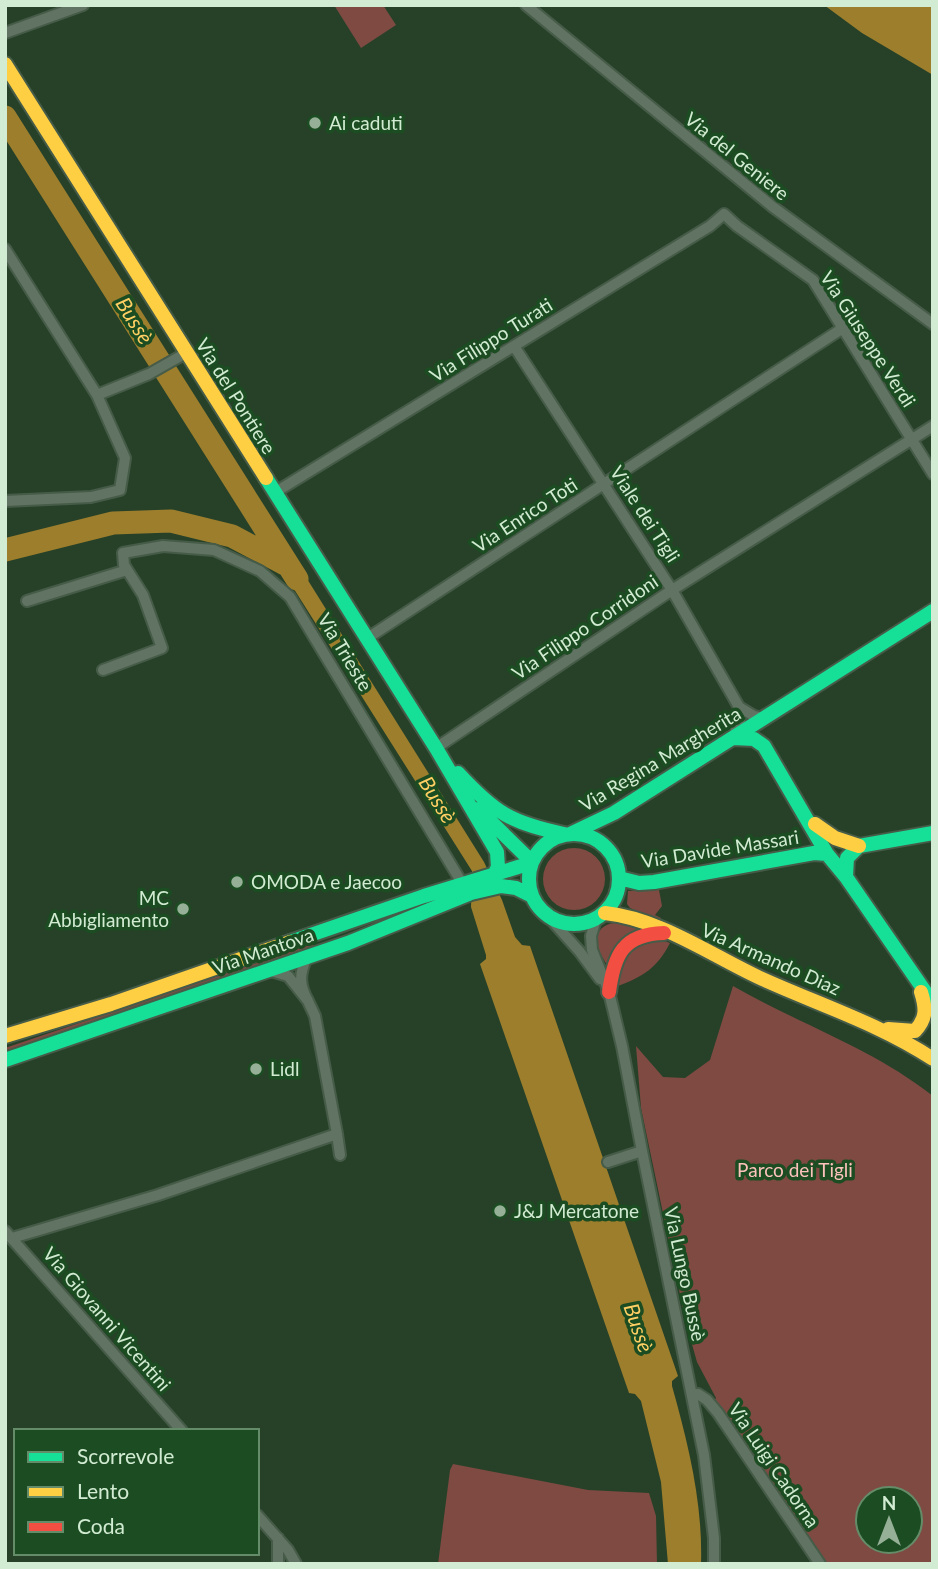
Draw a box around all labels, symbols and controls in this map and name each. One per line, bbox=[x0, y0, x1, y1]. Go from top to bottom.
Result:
street label: Via del Geniere bbox=[681, 107, 794, 205]
place label: Ai caduti bbox=[329, 111, 403, 134]
marker: Ai caduti bbox=[307, 115, 323, 131]
street label: Via Giuseppe Verdi bbox=[816, 266, 921, 411]
water label: Bussè bbox=[111, 292, 159, 348]
street label: Via Filippo Turati bbox=[425, 293, 556, 386]
street label: Via del Pontiere bbox=[192, 334, 281, 458]
street label: Viale dei Tigli bbox=[606, 461, 685, 566]
street label: Via Enrico Toti bbox=[468, 472, 581, 557]
street label: Via Filippo Corridoni bbox=[507, 569, 662, 684]
street label: Via Trieste bbox=[313, 609, 378, 695]
street label: Via Regina Margherita bbox=[575, 701, 745, 816]
water label: Bussè bbox=[414, 771, 462, 827]
street label: Via Davide Massari bbox=[639, 825, 800, 872]
place label: OMODA e Jaecoo bbox=[251, 870, 402, 893]
marker: OMODA e Jaecoo bbox=[229, 874, 245, 890]
place label: MC Abbigliamento bbox=[48, 886, 169, 931]
marker: MC Abbigliamento bbox=[175, 901, 191, 917]
street label: Via Armando Diaz bbox=[698, 918, 844, 999]
street label: Via Mantova bbox=[209, 923, 316, 979]
place label: Lidl bbox=[270, 1057, 299, 1080]
marker: Lidl bbox=[248, 1061, 264, 1077]
park label: Parco dei Tigli bbox=[737, 1158, 853, 1181]
place label: J&J Mercatone bbox=[514, 1199, 639, 1222]
marker: J&J Mercatone bbox=[492, 1203, 508, 1219]
street label: Via Lungo Bussè bbox=[660, 1205, 711, 1343]
street label: Via Giovanni Vicentini bbox=[39, 1242, 176, 1395]
water label: Bussè bbox=[619, 1300, 659, 1355]
street label: Via Luigi Cadorna bbox=[724, 1398, 825, 1532]
legend bbox=[14, 1429, 259, 1555]
text: Scorrevole bbox=[77, 1443, 174, 1468]
text: Lento bbox=[77, 1478, 129, 1503]
north arrow bbox=[854, 1485, 924, 1555]
text: N bbox=[882, 1491, 896, 1514]
text: Coda bbox=[77, 1513, 125, 1538]

